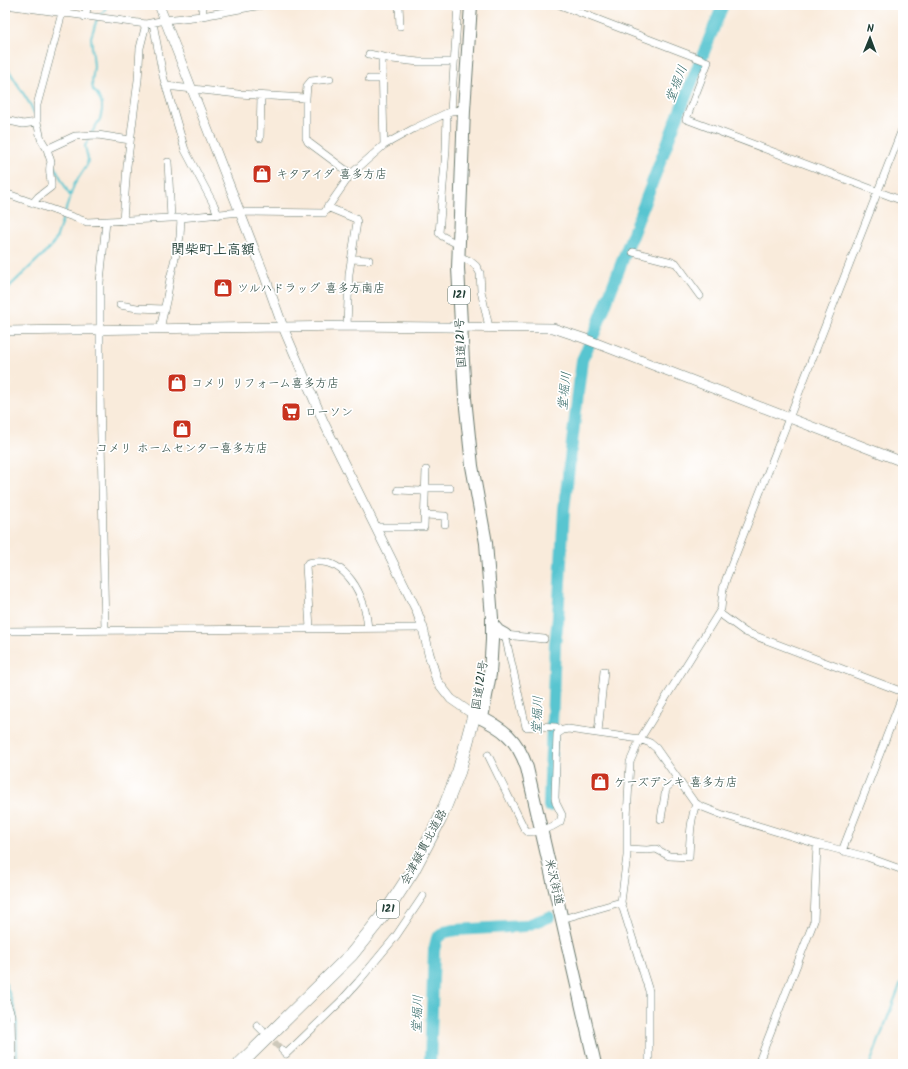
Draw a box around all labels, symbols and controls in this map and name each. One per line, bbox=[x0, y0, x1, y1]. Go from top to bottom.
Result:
north arrow bbox=[850, 18, 890, 58]
text: N bbox=[867, 20, 874, 38]
water label: 堂堀川 bbox=[660, 62, 694, 106]
shop icon: キタアイダ 喜多方店 bbox=[251, 163, 273, 185]
place label: キタアイダ 喜多方店 bbox=[276, 165, 387, 184]
district label: 関柴町上高額 bbox=[171, 239, 255, 261]
shop icon: ツルハドラッグ 喜多方南店 bbox=[212, 277, 234, 299]
place label: ツルハドラッグ 喜多方南店 bbox=[237, 279, 385, 298]
road number: 121 bbox=[448, 286, 470, 304]
street label: 国道121号 bbox=[450, 317, 472, 369]
water label: 堂堀川 bbox=[553, 371, 577, 411]
shop icon: コメリ リフォーム喜多方店 bbox=[166, 372, 188, 394]
place label: コメリ リフォーム喜多方店 bbox=[191, 374, 339, 393]
supermarket icon: ローソン bbox=[280, 401, 302, 423]
place label: ローソン bbox=[305, 403, 353, 422]
shop icon: コメリ ホームセンター喜多方店 bbox=[171, 418, 193, 440]
place label: コメリ ホームセンター喜多方店 bbox=[96, 439, 268, 458]
street label: 国道121号 bbox=[467, 659, 493, 711]
water label: 堂堀川 bbox=[527, 695, 549, 735]
shop icon: ケーズデンキ 喜多方店 bbox=[589, 771, 611, 793]
place label: ケーズデンキ 喜多方店 bbox=[614, 773, 738, 792]
street label: 会津縦貫北道路 bbox=[396, 805, 452, 889]
street label: 米沢街道 bbox=[539, 856, 569, 908]
road number: 121 bbox=[377, 900, 399, 918]
water label: 堂堀川 bbox=[407, 994, 429, 1034]

